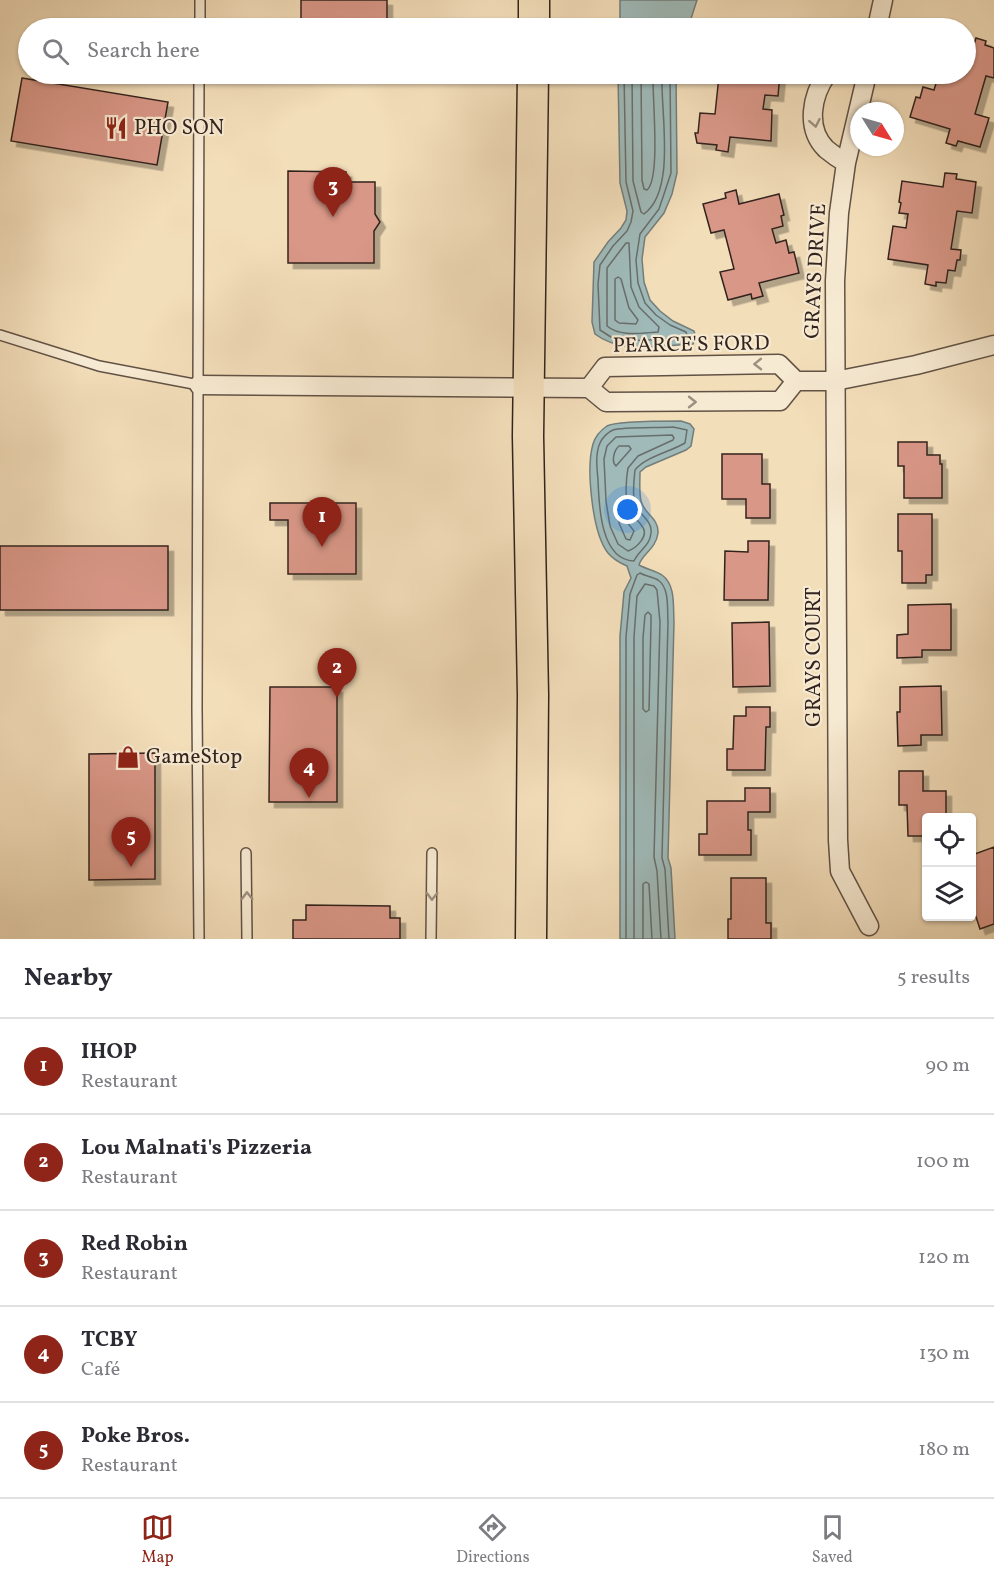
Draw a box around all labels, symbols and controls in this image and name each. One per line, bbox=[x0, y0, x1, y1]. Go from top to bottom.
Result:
search box bbox=[18, 18, 976, 84]
icon: search bbox=[39, 35, 72, 68]
text: Search here bbox=[87, 36, 200, 67]
north arrow bbox=[850, 102, 904, 156]
place label: PHO SON bbox=[134, 114, 224, 143]
restaurant icon: PHO SON bbox=[103, 115, 129, 141]
one-way arrow bbox=[808, 118, 821, 128]
pin: 3 bbox=[314, 168, 352, 217]
street label: GRAYS DRIVE bbox=[798, 203, 834, 339]
street label: PEARCE'S FORD bbox=[612, 329, 770, 361]
one-way arrow bbox=[753, 358, 762, 371]
one-way arrow bbox=[687, 396, 696, 408]
your location bbox=[613, 495, 642, 524]
pin: 1 bbox=[302, 498, 342, 547]
street label: GRAYS COURT bbox=[800, 587, 829, 727]
pin: 2 bbox=[318, 648, 356, 698]
place label: GameStop bbox=[146, 743, 242, 772]
shop icon: GameStop bbox=[115, 744, 141, 770]
pin: 4 bbox=[290, 748, 328, 798]
map controls bbox=[922, 813, 976, 921]
button: locate bbox=[922, 813, 976, 867]
pin: 5 bbox=[112, 818, 150, 867]
button: layers bbox=[922, 867, 976, 921]
one-way arrow bbox=[241, 892, 253, 901]
one-way arrow bbox=[426, 892, 438, 901]
text: Nearby bbox=[24, 960, 113, 996]
text: 5 results bbox=[897, 964, 970, 992]
text: IHOP bbox=[81, 1037, 137, 1068]
text: 1 bbox=[39, 1052, 48, 1080]
text: 90 m bbox=[926, 1052, 970, 1080]
text: Restaurant bbox=[81, 1068, 178, 1096]
text: Lou Malnati's Pizzeria bbox=[81, 1133, 312, 1164]
text: 2 bbox=[38, 1148, 49, 1176]
text: 100 m bbox=[916, 1148, 970, 1176]
text: Restaurant bbox=[81, 1164, 178, 1192]
text: Red Robin bbox=[81, 1229, 188, 1260]
text: 3 bbox=[38, 1244, 49, 1272]
text: 120 m bbox=[918, 1244, 970, 1272]
text: Restaurant bbox=[81, 1260, 178, 1288]
text: TCBY bbox=[81, 1325, 137, 1356]
text: 4 bbox=[37, 1340, 50, 1368]
text: 130 m bbox=[919, 1340, 970, 1368]
text: Café bbox=[81, 1356, 120, 1384]
text: Poke Bros. bbox=[81, 1421, 190, 1452]
text: 5 bbox=[39, 1436, 48, 1464]
text: 180 m bbox=[918, 1436, 970, 1464]
text: Restaurant bbox=[81, 1452, 178, 1480]
tab: Map bbox=[141, 1511, 174, 1569]
tab: Directions bbox=[456, 1511, 530, 1569]
tab: Saved bbox=[812, 1511, 853, 1569]

